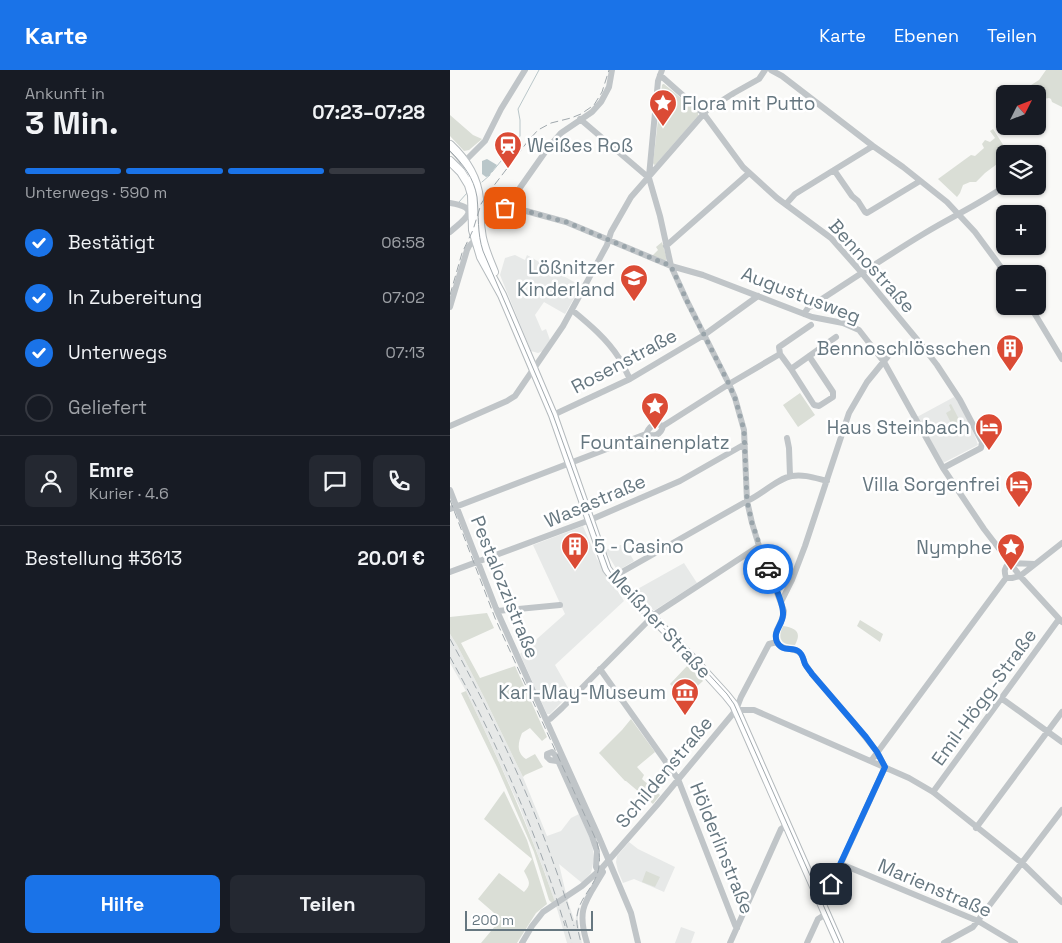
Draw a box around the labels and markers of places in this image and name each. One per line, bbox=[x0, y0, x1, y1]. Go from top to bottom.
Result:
place icon: Flora mit Putto bbox=[648, 88, 678, 127]
place label: Flora mit Putto bbox=[682, 91, 816, 116]
station icon: Weißes Roß bbox=[493, 130, 523, 169]
place label: Weißes Roß bbox=[527, 133, 633, 158]
pin bbox=[484, 187, 526, 229]
place label: Lößnitzer Kinderland bbox=[517, 255, 615, 302]
school or university icon: Lößnitzer Kinderland bbox=[619, 263, 649, 302]
building icon: Bennoschlösschen bbox=[995, 333, 1025, 372]
place label: Bennoschlösschen bbox=[817, 336, 991, 361]
place icon: Fountainenplatz bbox=[640, 391, 670, 430]
hotel icon: Haus Steinbach bbox=[974, 412, 1004, 451]
place label: Haus Steinbach bbox=[827, 415, 970, 440]
place label: Fountainenplatz bbox=[580, 430, 730, 455]
hotel icon: Villa Sorgenfrei bbox=[1004, 469, 1034, 508]
place label: Villa Sorgenfrei bbox=[862, 472, 1000, 497]
building icon: 5 - Casino bbox=[560, 531, 590, 570]
place icon: Nymphe bbox=[996, 532, 1026, 571]
place label: 5 - Casino bbox=[594, 534, 684, 559]
place label: Nymphe bbox=[916, 535, 992, 560]
museum icon: Karl-May-Museum bbox=[670, 677, 700, 716]
place label: Karl-May-Museum bbox=[498, 680, 666, 705]
pin bbox=[810, 863, 852, 905]

